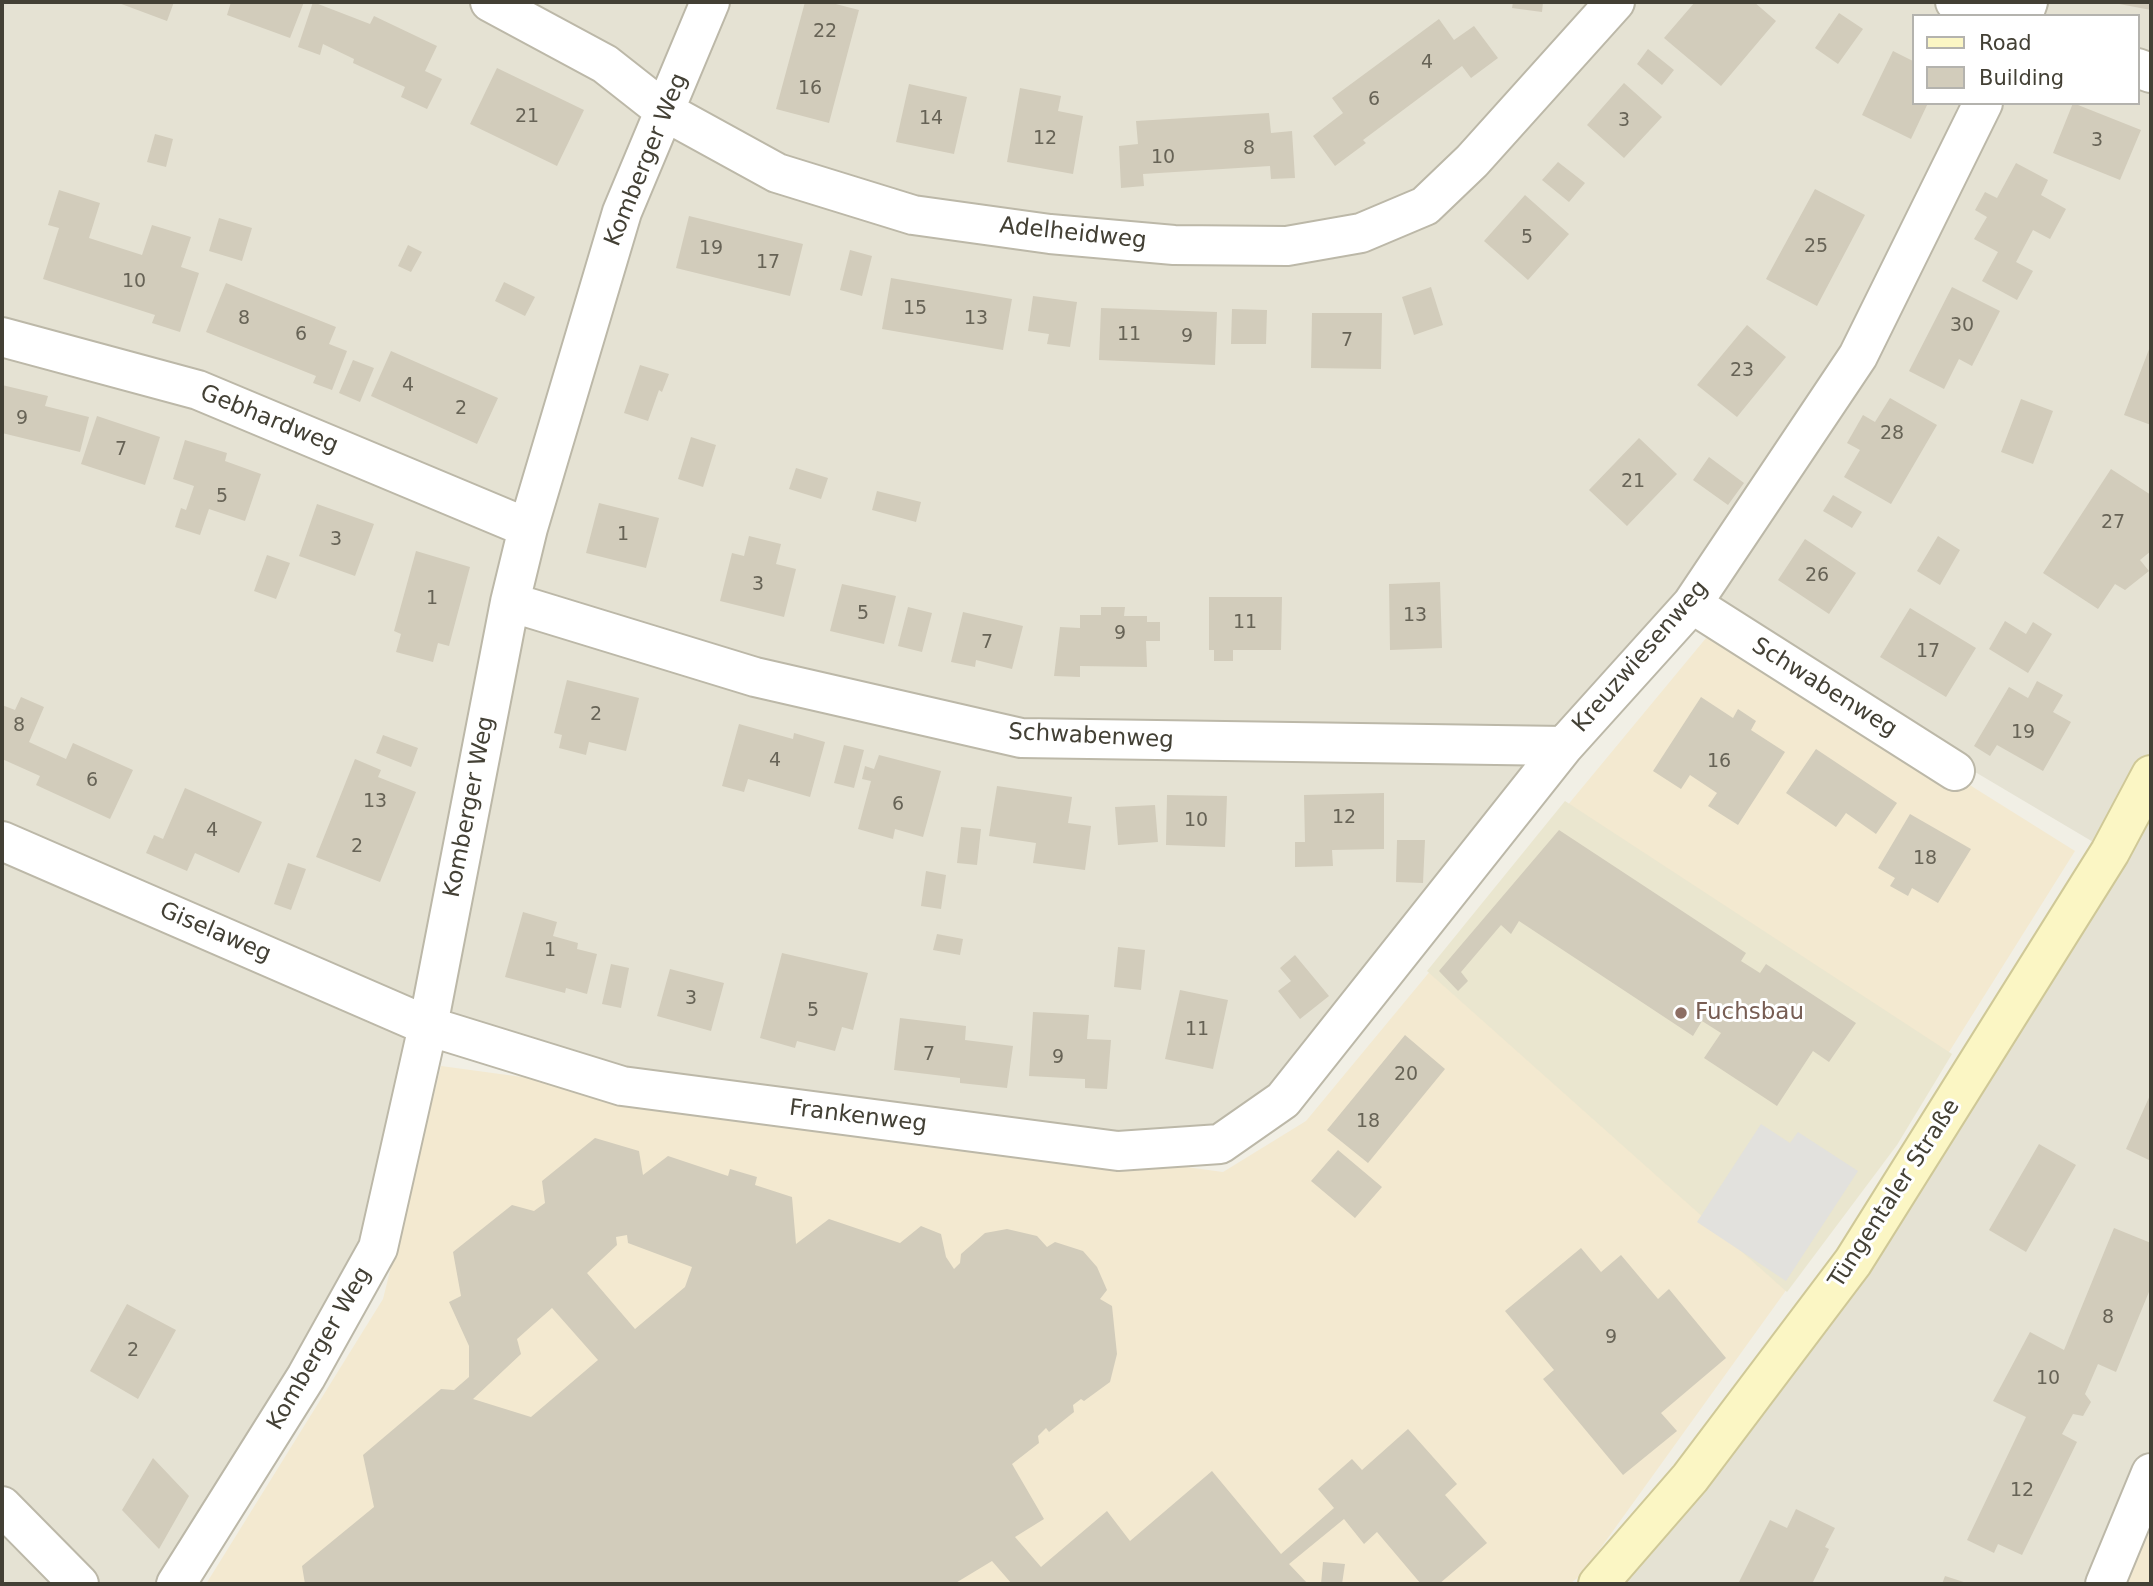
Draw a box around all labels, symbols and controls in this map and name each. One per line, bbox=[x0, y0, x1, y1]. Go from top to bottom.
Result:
legend bbox=[1912, 14, 2139, 105]
house number: 22 bbox=[813, 21, 837, 43]
text: Road bbox=[1979, 31, 2032, 55]
house number: 4 bbox=[1421, 52, 1433, 74]
text: Building bbox=[1979, 66, 2064, 90]
street label: Komberger Weg bbox=[600, 70, 694, 250]
house number: 16 bbox=[798, 78, 822, 100]
house number: 6 bbox=[1368, 89, 1380, 111]
house number: 21 bbox=[515, 106, 539, 128]
house number: 14 bbox=[919, 108, 943, 130]
house number: 3 bbox=[1618, 110, 1630, 132]
house number: 12 bbox=[1033, 128, 1057, 150]
house number: 3 bbox=[2091, 130, 2103, 152]
house number: 8 bbox=[1243, 138, 1255, 160]
house number: 10 bbox=[1151, 147, 1175, 169]
street label: Adelheidweg bbox=[998, 213, 1148, 255]
house number: 5 bbox=[1521, 227, 1533, 249]
house number: 25 bbox=[1804, 236, 1828, 258]
house number: 19 bbox=[699, 238, 723, 260]
house number: 17 bbox=[756, 252, 780, 274]
house number: 10 bbox=[122, 271, 146, 293]
house number: 15 bbox=[903, 298, 927, 320]
house number: 8 bbox=[238, 308, 250, 330]
house number: 13 bbox=[964, 308, 988, 330]
house number: 30 bbox=[1950, 315, 1974, 337]
house number: 6 bbox=[295, 324, 307, 346]
house number: 11 bbox=[1117, 324, 1141, 346]
house number: 9 bbox=[1181, 326, 1193, 348]
house number: 7 bbox=[1341, 330, 1353, 352]
house number: 23 bbox=[1730, 360, 1754, 382]
house number: 4 bbox=[402, 375, 414, 397]
street label: Gebhardweg bbox=[196, 380, 342, 460]
house number: 2 bbox=[455, 398, 467, 420]
house number: 9 bbox=[16, 408, 28, 430]
house number: 28 bbox=[1880, 423, 1904, 445]
house number: 7 bbox=[115, 439, 127, 461]
house number: 21 bbox=[1621, 471, 1645, 493]
house number: 5 bbox=[216, 486, 228, 508]
house number: 27 bbox=[2101, 512, 2125, 534]
house number: 1 bbox=[617, 524, 629, 546]
house number: 3 bbox=[330, 529, 342, 551]
house number: 26 bbox=[1805, 565, 1829, 587]
house number: 3 bbox=[752, 574, 764, 596]
street label: Kreuzwiesenweg bbox=[1567, 575, 1715, 739]
house number: 1 bbox=[426, 588, 438, 610]
house number: 5 bbox=[857, 603, 869, 625]
house number: 13 bbox=[1403, 605, 1427, 627]
house number: 11 bbox=[1233, 612, 1257, 634]
house number: 9 bbox=[1114, 623, 1126, 645]
house number: 7 bbox=[981, 632, 993, 654]
street label: Schwabenweg bbox=[1746, 632, 1902, 744]
house number: 17 bbox=[1916, 641, 1940, 663]
house number: 2 bbox=[590, 704, 602, 726]
street label: Komberger Weg bbox=[439, 714, 501, 900]
house number: 8 bbox=[13, 715, 25, 737]
street label: Schwabenweg bbox=[1008, 719, 1174, 755]
house number: 19 bbox=[2011, 722, 2035, 744]
house number: 4 bbox=[769, 750, 781, 772]
house number: 16 bbox=[1707, 751, 1731, 773]
house number: 6 bbox=[86, 770, 98, 792]
house number: 13 bbox=[363, 791, 387, 813]
house number: 6 bbox=[892, 794, 904, 816]
house number: 12 bbox=[1332, 807, 1356, 829]
house number: 10 bbox=[1184, 810, 1208, 832]
house number: 4 bbox=[206, 820, 218, 842]
house number: 2 bbox=[351, 836, 363, 858]
house number: 18 bbox=[1913, 848, 1937, 870]
street label: Giselaweg bbox=[155, 897, 275, 969]
house number: 1 bbox=[544, 940, 556, 962]
house number: 3 bbox=[685, 988, 697, 1010]
place label: Fuchsbau bbox=[1695, 999, 1804, 1027]
house number: 5 bbox=[807, 1000, 819, 1022]
marker: Fuchsbau bbox=[1673, 1005, 1689, 1021]
house number: 11 bbox=[1185, 1019, 1209, 1041]
house number: 7 bbox=[923, 1044, 935, 1066]
house number: 9 bbox=[1052, 1047, 1064, 1069]
house number: 20 bbox=[1394, 1064, 1418, 1086]
street label: Tüngentaler Straße bbox=[1824, 1094, 1966, 1294]
street label: Frankenweg bbox=[788, 1095, 928, 1139]
house number: 18 bbox=[1356, 1111, 1380, 1133]
street label: Komberger Weg bbox=[262, 1262, 378, 1436]
house number: 8 bbox=[2102, 1307, 2114, 1329]
house number: 9 bbox=[1605, 1327, 1617, 1349]
house number: 2 bbox=[127, 1340, 139, 1362]
house number: 10 bbox=[2036, 1368, 2060, 1390]
house number: 12 bbox=[2010, 1480, 2034, 1502]

